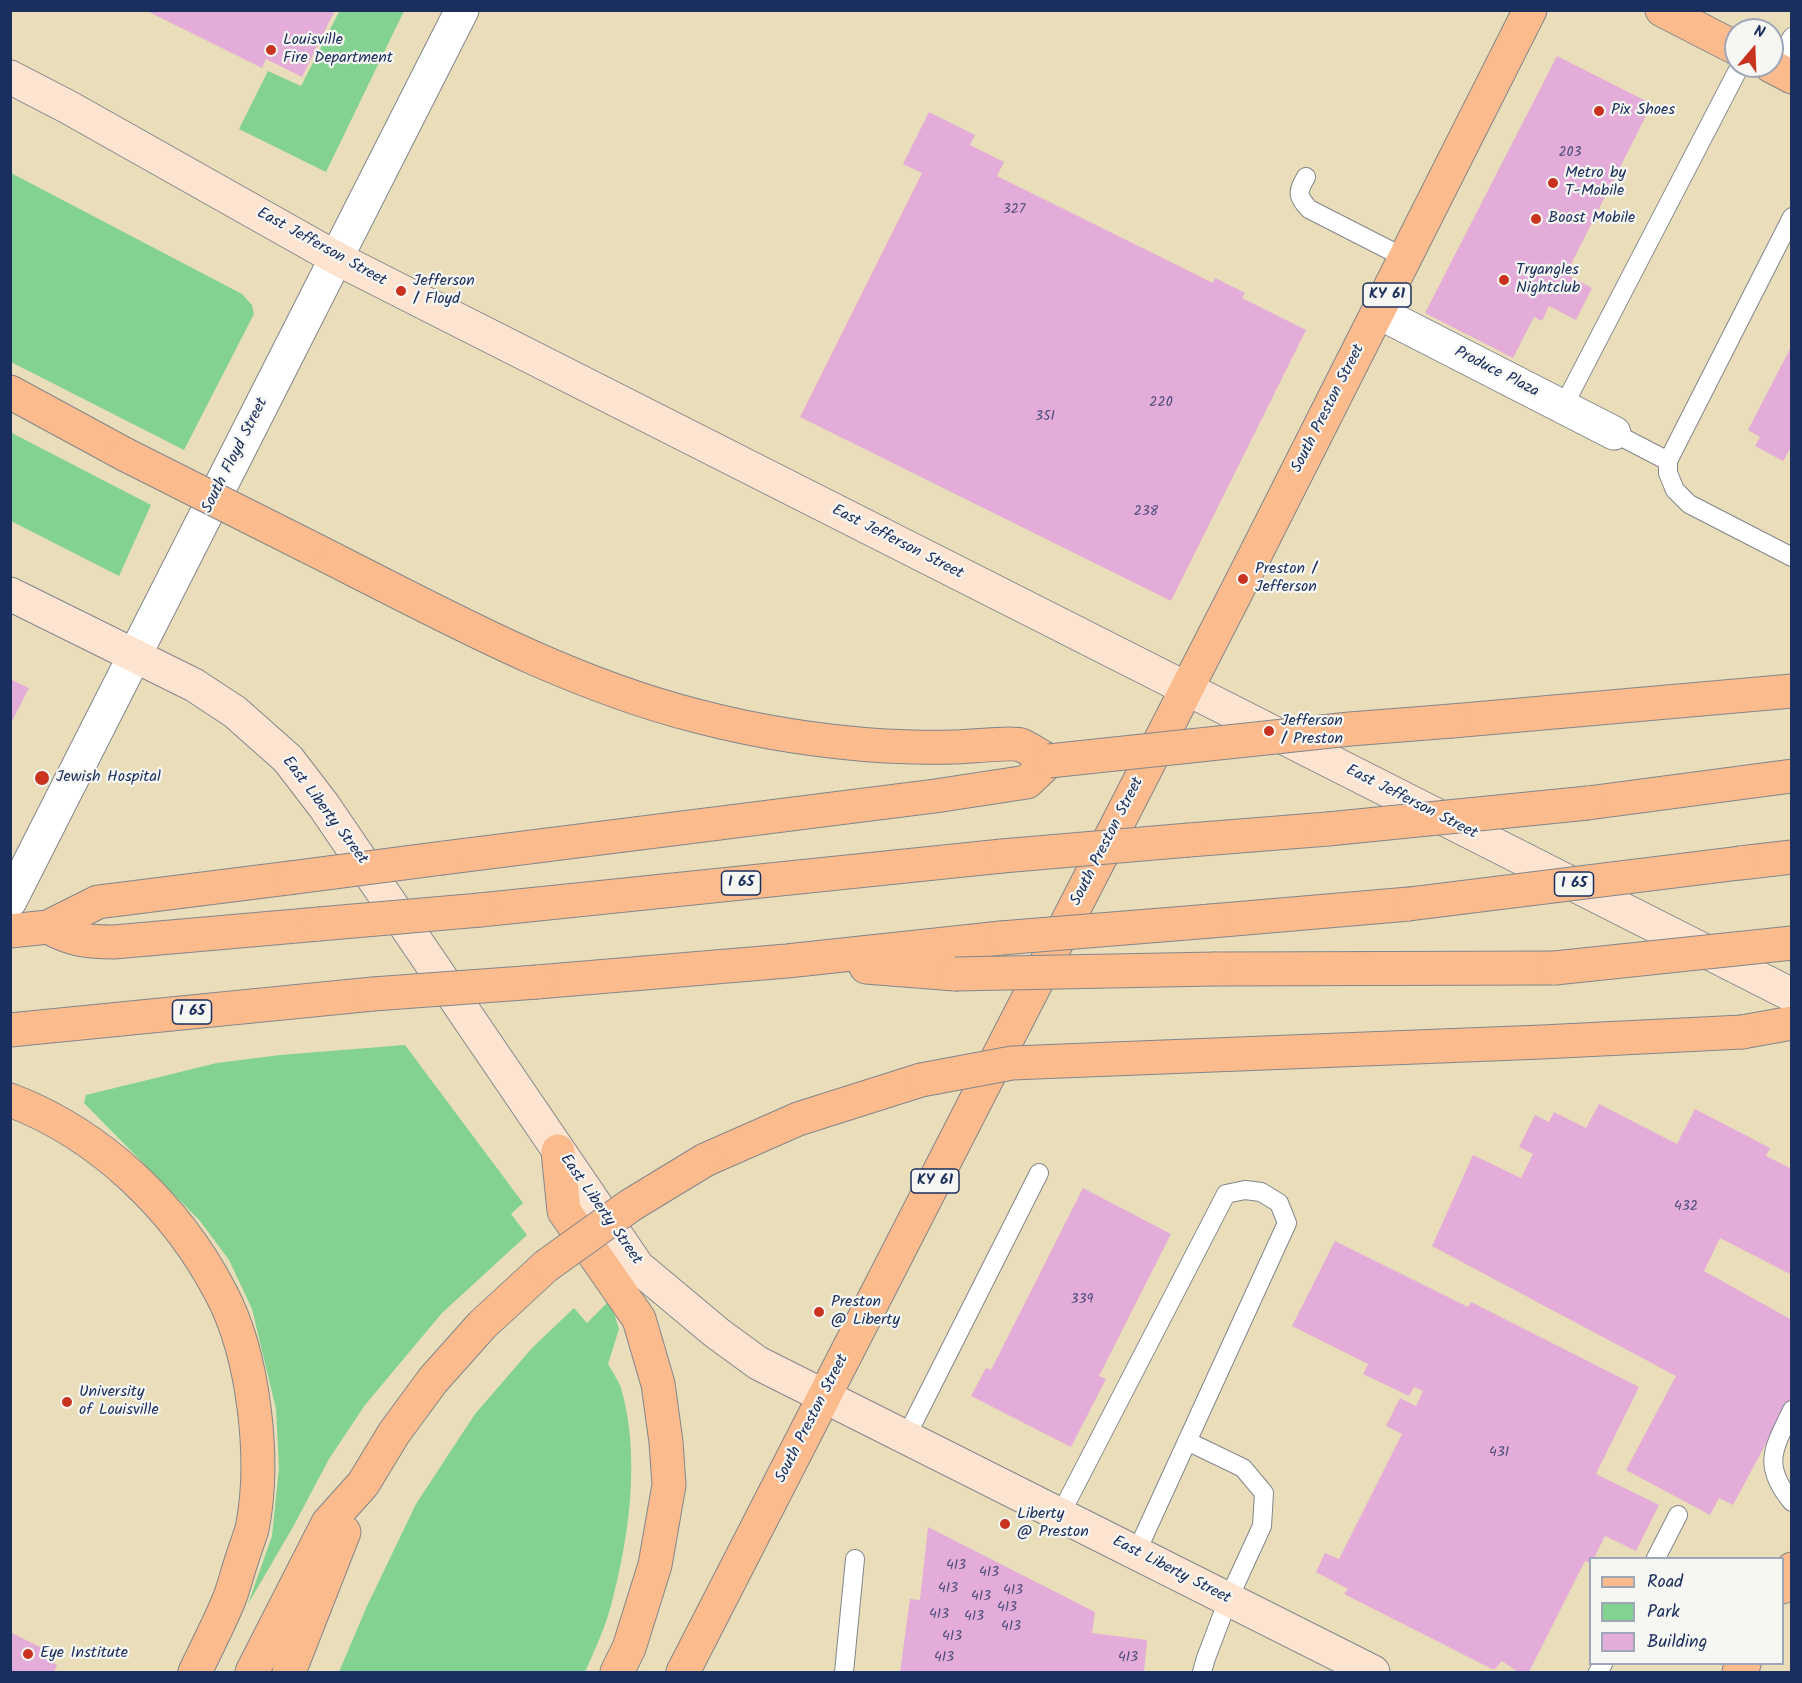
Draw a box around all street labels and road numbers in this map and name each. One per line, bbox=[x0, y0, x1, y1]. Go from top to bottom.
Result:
street label: East Jefferson Street bbox=[253, 204, 389, 292]
road number: KY 61 bbox=[1363, 283, 1411, 307]
street label: South Preston Street bbox=[1288, 342, 1370, 476]
street label: Produce Plaza bbox=[1451, 343, 1541, 403]
street label: South Floyd Street bbox=[199, 395, 273, 517]
street label: East Jefferson Street bbox=[828, 502, 966, 584]
street label: East Liberty Street bbox=[277, 753, 371, 869]
street label: East Jefferson Street bbox=[1342, 762, 1480, 844]
street label: South Preston Street bbox=[1067, 775, 1149, 909]
road number: I 65 bbox=[722, 871, 760, 895]
road number: I 65 bbox=[1554, 872, 1594, 896]
road number: I 65 bbox=[172, 1000, 212, 1024]
street label: East Liberty Street bbox=[555, 1151, 645, 1269]
road number: KY 61 bbox=[911, 1169, 959, 1193]
street label: South Preston Street bbox=[772, 1352, 854, 1486]
street label: East Liberty Street bbox=[1109, 1533, 1233, 1609]

